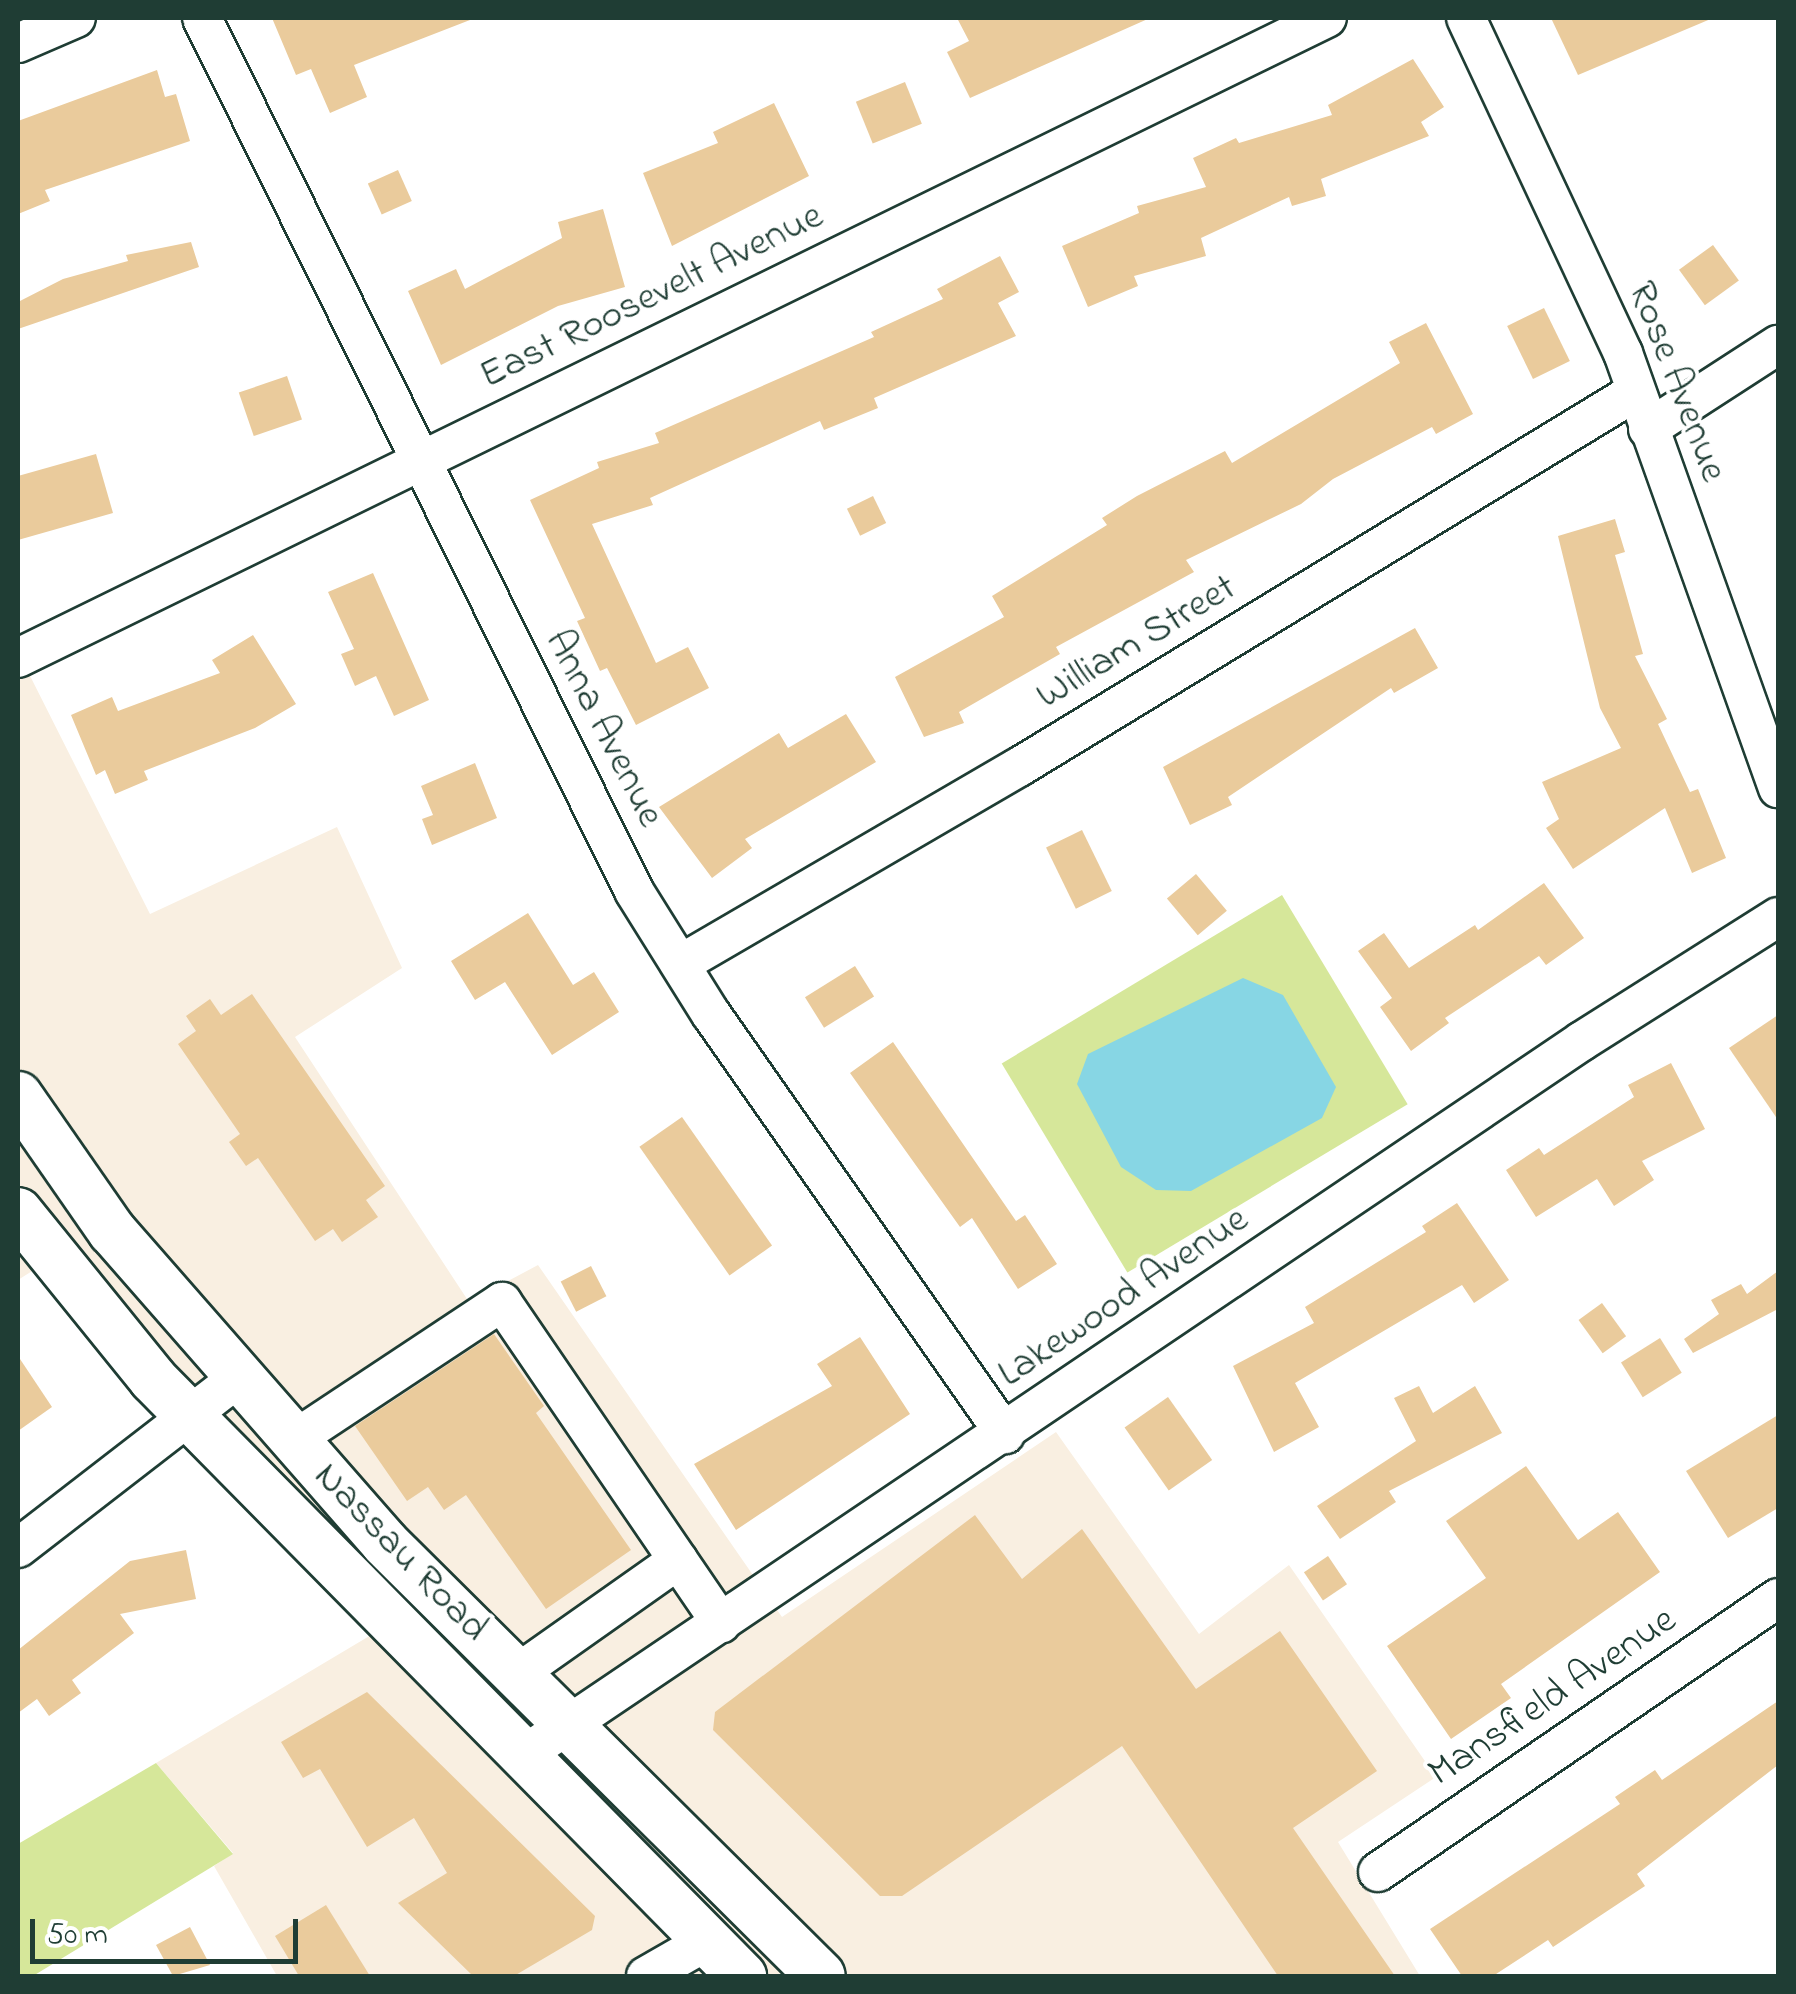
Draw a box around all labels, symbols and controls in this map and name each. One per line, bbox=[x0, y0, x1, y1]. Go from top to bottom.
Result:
street label: East Roosevelt Avenue bbox=[473, 193, 831, 401]
street label: Rose Avenue bbox=[1616, 275, 1736, 489]
street label: William Street bbox=[1029, 565, 1245, 721]
street label: Anna Avenue bbox=[533, 622, 673, 836]
street label: Lakewood Avenue bbox=[990, 1197, 1258, 1399]
street label: Nassau Road bbox=[303, 1453, 497, 1653]
street label: Mansfield Avenue bbox=[1420, 1597, 1686, 1799]
scale bar bbox=[35, 1899, 302, 1961]
text: 50 m bbox=[47, 1914, 108, 1958]

